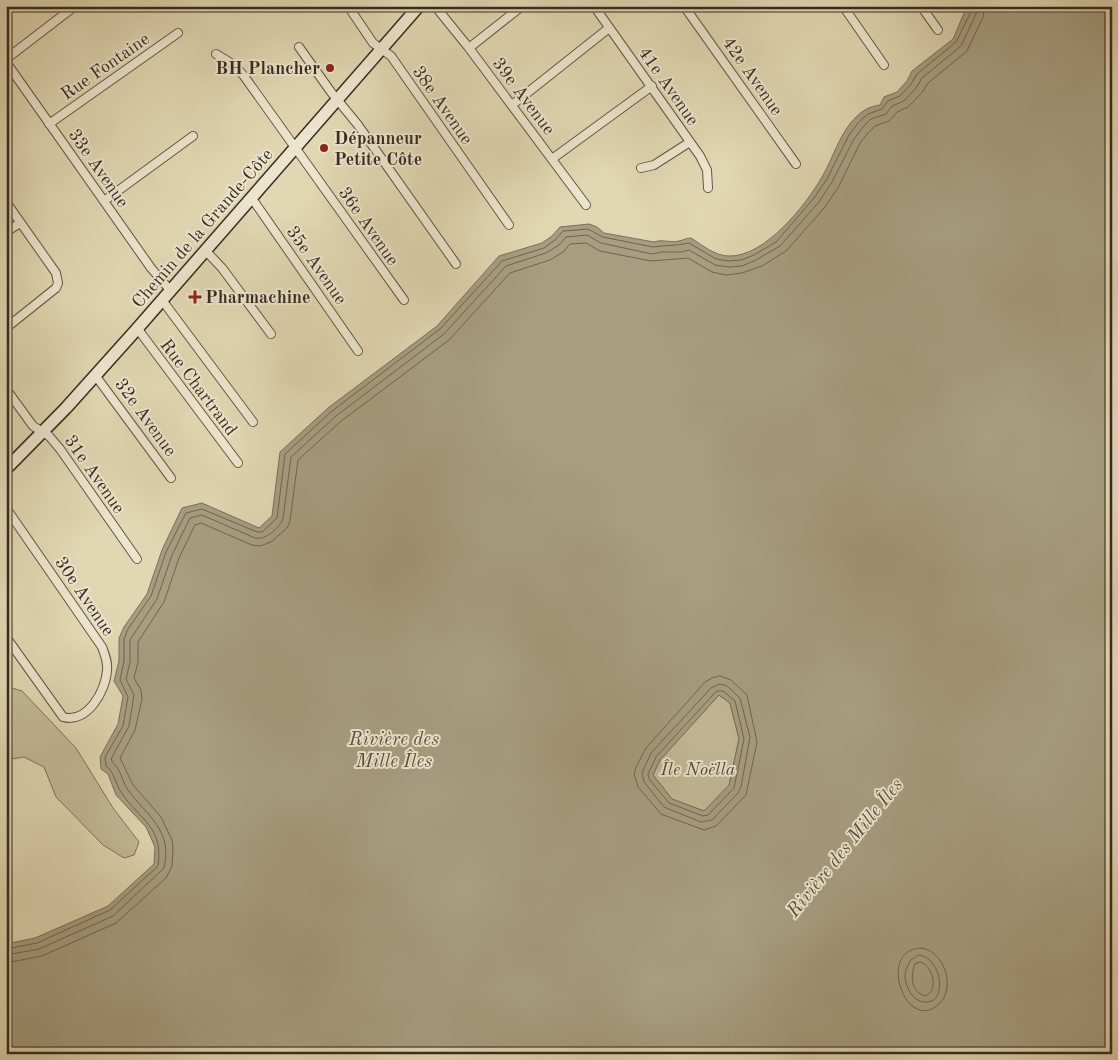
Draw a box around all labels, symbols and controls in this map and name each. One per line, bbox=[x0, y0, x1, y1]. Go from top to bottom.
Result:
street label: Rue Fontaine bbox=[58, 30, 153, 104]
street label: 42e Avenue bbox=[719, 34, 786, 119]
street label: 41e Avenue bbox=[635, 44, 702, 129]
street label: 39e Avenue bbox=[489, 55, 558, 139]
place label: BH Plancher bbox=[215, 60, 320, 78]
marker: BH Plancher bbox=[324, 62, 336, 74]
street label: 38e Avenue bbox=[409, 63, 476, 148]
street label: 33e Avenue bbox=[65, 126, 132, 211]
place label: Dépanneur Petite Côte bbox=[334, 130, 422, 169]
marker: Dépanneur Petite Côte bbox=[318, 142, 330, 154]
street label: Chemin de la Grande-Côte bbox=[129, 146, 277, 312]
street label: 36e Avenue bbox=[335, 184, 402, 269]
street label: 35e Avenue bbox=[283, 223, 350, 308]
place label: Pharmachine bbox=[205, 289, 311, 307]
marker: Pharmachine bbox=[189, 291, 201, 303]
street label: Rue Chartrand bbox=[156, 336, 240, 439]
street label: 32e Avenue bbox=[111, 375, 179, 460]
street label: 31e Avenue bbox=[61, 432, 128, 517]
street label: 30e Avenue bbox=[51, 554, 117, 639]
water label: Rivière des Mille Îles bbox=[348, 731, 439, 772]
park label: Île Noëlla bbox=[660, 759, 736, 779]
water label: Rivière des Mille Îles bbox=[781, 773, 907, 922]

